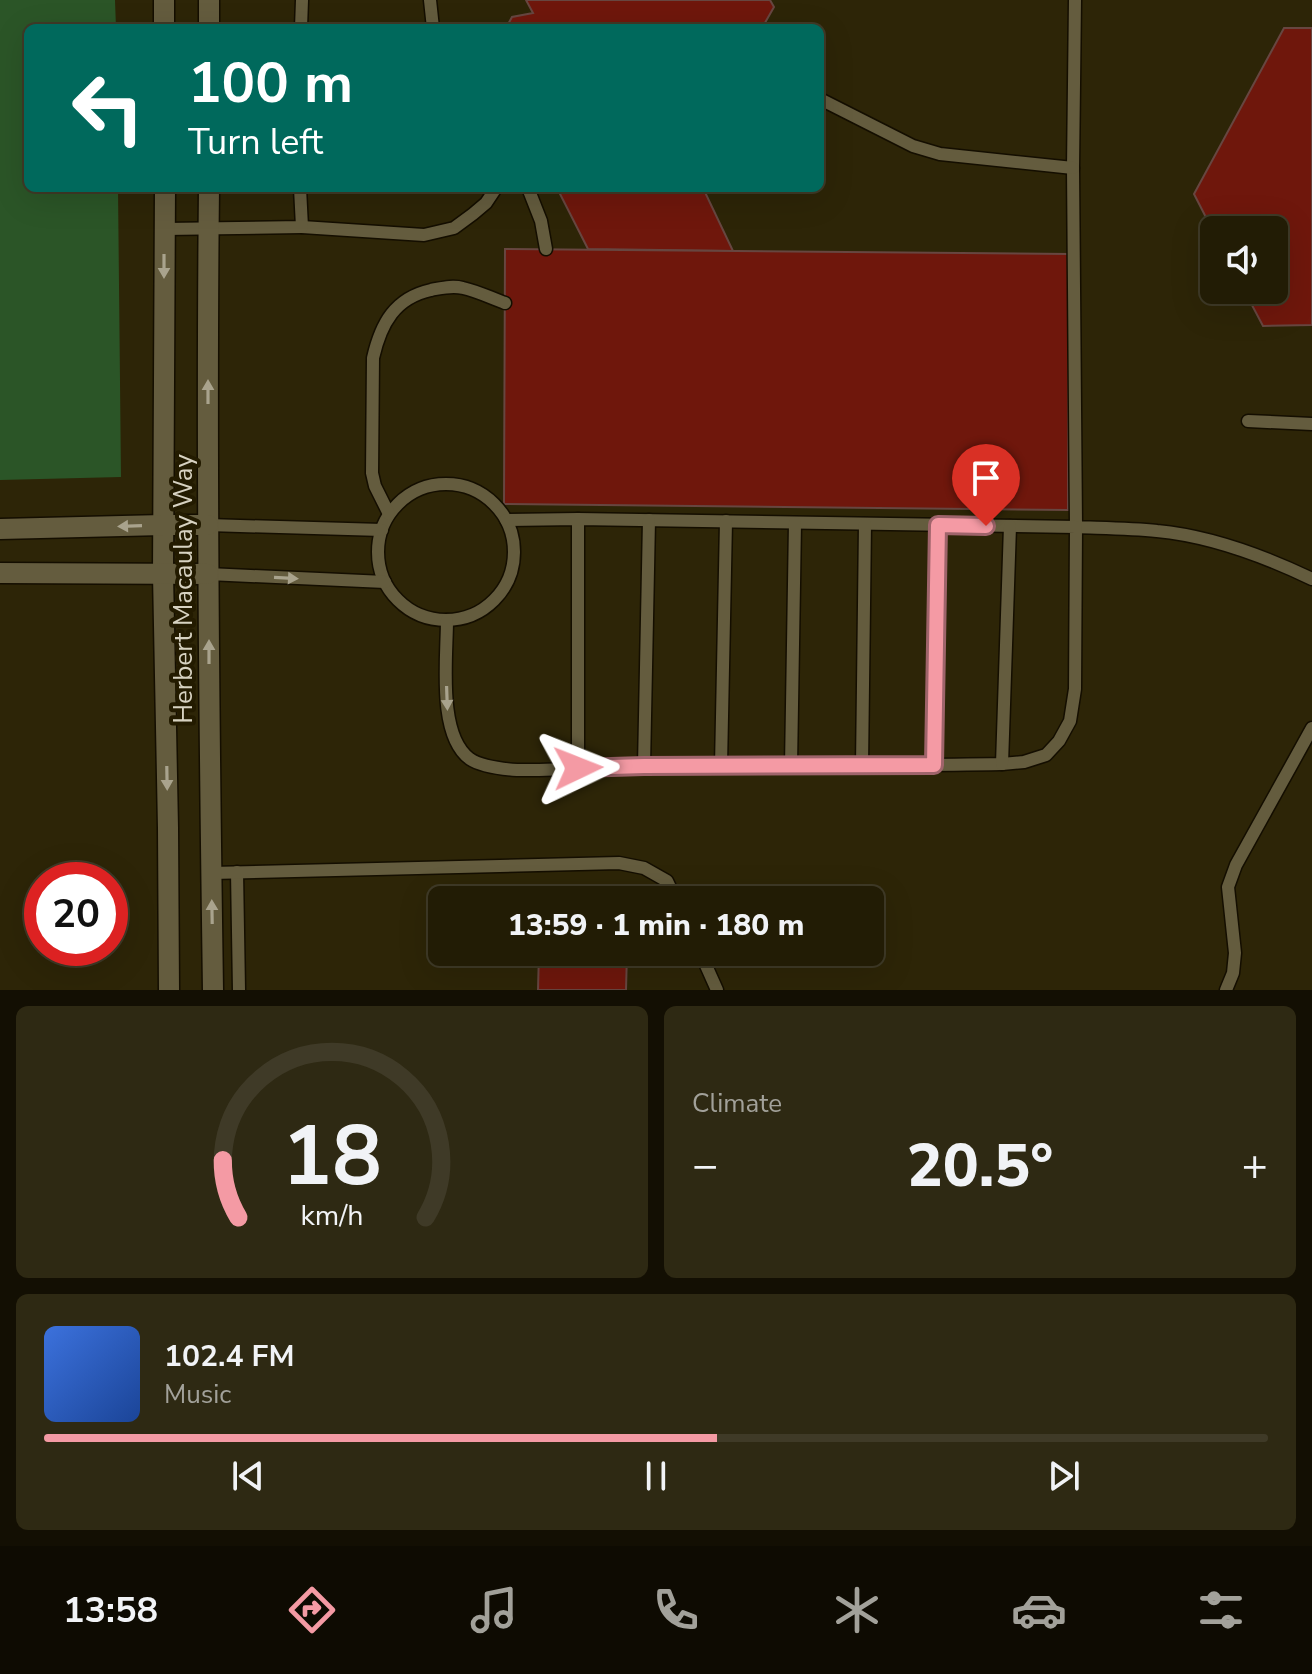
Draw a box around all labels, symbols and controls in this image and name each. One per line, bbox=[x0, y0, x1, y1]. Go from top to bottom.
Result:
text: 100 m bbox=[188, 45, 353, 122]
icon: left bbox=[56, 56, 160, 160]
text: Turn left bbox=[188, 118, 323, 167]
map controls bbox=[1200, 216, 1288, 304]
button: sound bbox=[1200, 216, 1288, 304]
one-way arrow bbox=[158, 254, 170, 279]
one-way arrow bbox=[202, 379, 214, 404]
pin bbox=[952, 444, 1020, 526]
street label: Herbert Macaulay Way bbox=[166, 454, 201, 724]
icon: arrive bbox=[964, 456, 1008, 500]
one-way arrow bbox=[117, 519, 142, 532]
one-way arrow bbox=[274, 571, 299, 584]
one-way arrow bbox=[202, 639, 215, 664]
one-way arrow bbox=[440, 686, 453, 711]
position arrow bbox=[536, 726, 620, 810]
one-way arrow bbox=[161, 766, 173, 791]
speed limit sign: 20 bbox=[24, 862, 128, 966]
one-way arrow bbox=[205, 899, 218, 924]
text: 13:59 · 1 min · 180 m bbox=[508, 905, 804, 946]
text: Climate bbox=[692, 1086, 782, 1121]
text: 18 bbox=[282, 1100, 382, 1213]
text: 20.5° bbox=[907, 1125, 1053, 1207]
text: − bbox=[692, 1136, 718, 1196]
text: + bbox=[1242, 1136, 1268, 1196]
text: km/h bbox=[301, 1196, 363, 1235]
text: 102.4 FM bbox=[164, 1336, 294, 1377]
text: Music bbox=[164, 1377, 231, 1412]
icon: previous bbox=[226, 1454, 270, 1498]
icon: pause bbox=[634, 1454, 678, 1498]
icon: next bbox=[1042, 1454, 1086, 1498]
icon: directions bbox=[284, 1582, 340, 1638]
icon: music bbox=[466, 1582, 522, 1638]
icon: phone bbox=[648, 1582, 704, 1638]
icon: climate bbox=[829, 1582, 885, 1638]
icon: car bbox=[1011, 1582, 1067, 1638]
icon: filters bbox=[1193, 1582, 1249, 1638]
text: 13:58 bbox=[63, 1586, 158, 1635]

